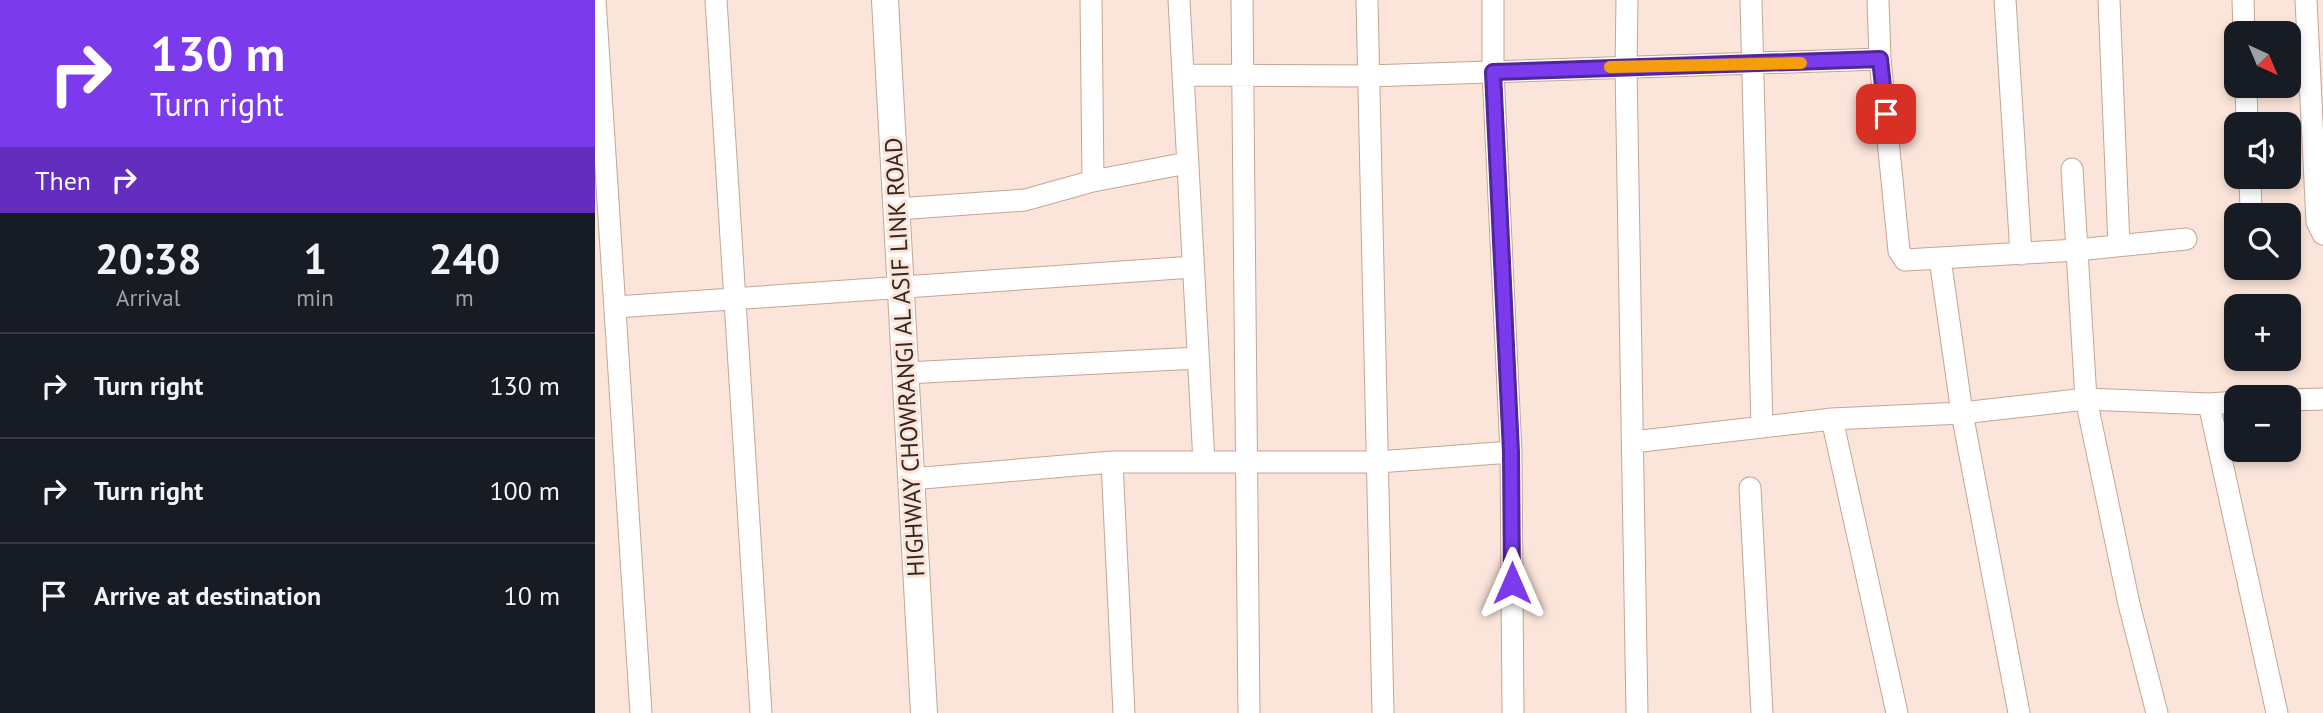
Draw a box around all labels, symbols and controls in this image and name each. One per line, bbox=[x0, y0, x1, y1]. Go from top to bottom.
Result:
text: 130 m bbox=[150, 21, 285, 85]
north arrow bbox=[2224, 21, 2301, 98]
map controls bbox=[2224, 21, 2301, 462]
icon: right bbox=[35, 28, 126, 119]
text: Turn right bbox=[150, 83, 284, 125]
pin bbox=[1856, 84, 1916, 144]
icon: arrive bbox=[1867, 95, 1905, 133]
button: sound bbox=[2224, 112, 2301, 189]
street label: HIGHWAY CHOWRANGI AL ASIF LINK ROAD bbox=[878, 137, 931, 577]
icon: right bbox=[105, 161, 143, 199]
text: Then bbox=[35, 164, 91, 197]
button: search bbox=[2224, 203, 2301, 280]
text: 20:38 bbox=[95, 231, 201, 286]
text: 1 bbox=[303, 231, 327, 286]
text: 240 bbox=[429, 231, 500, 286]
text: Arrival bbox=[116, 283, 180, 312]
text: min bbox=[296, 283, 334, 312]
text: m bbox=[455, 283, 474, 312]
button: + bbox=[2224, 294, 2301, 371]
icon: right bbox=[35, 367, 73, 405]
text: Turn right bbox=[94, 369, 203, 402]
text: 130 m bbox=[489, 369, 560, 402]
button: − bbox=[2224, 385, 2301, 462]
icon: right bbox=[35, 472, 73, 510]
text: Turn right bbox=[94, 474, 203, 507]
text: 100 m bbox=[489, 474, 560, 507]
position arrow bbox=[1475, 546, 1549, 620]
icon: arrive bbox=[35, 577, 73, 615]
text: Arrive at destination bbox=[94, 579, 321, 612]
text: 10 m bbox=[504, 579, 560, 612]

